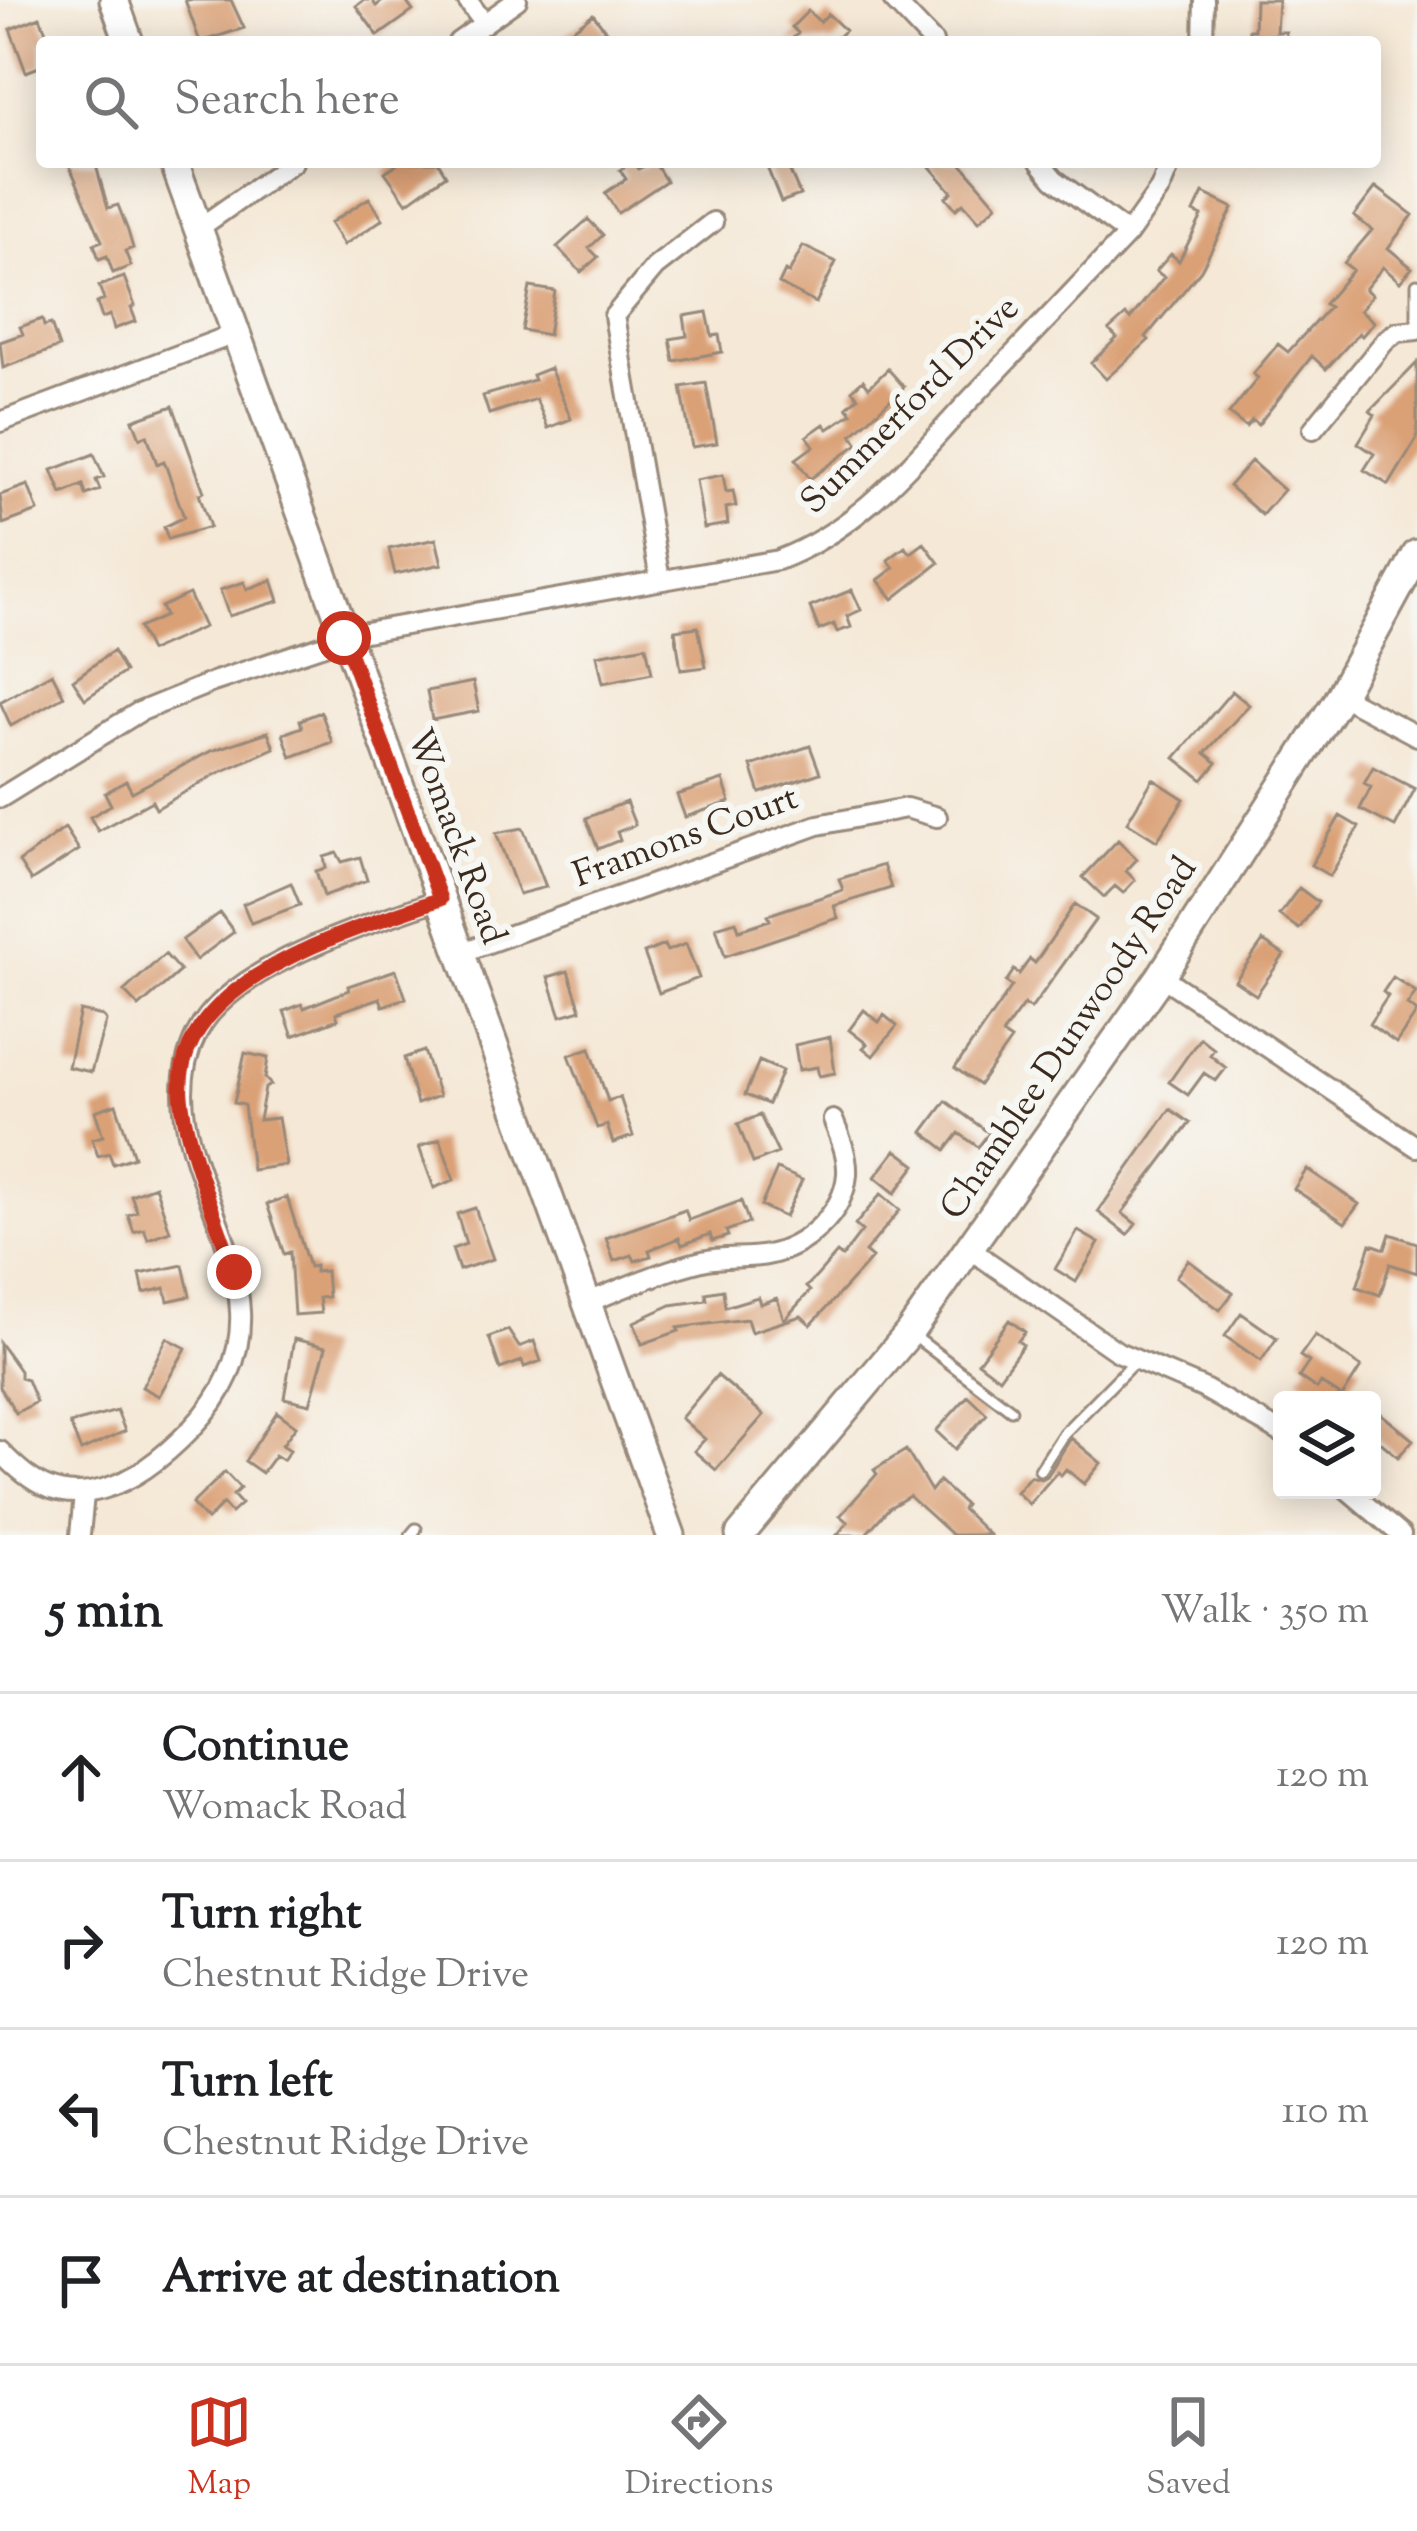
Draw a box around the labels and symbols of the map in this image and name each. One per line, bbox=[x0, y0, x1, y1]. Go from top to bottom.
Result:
street label: Summerford Drive bbox=[790, 285, 1032, 527]
route start bbox=[317, 611, 371, 665]
street label: Womack Road bbox=[392, 722, 518, 952]
street label: Framons Court bbox=[566, 773, 806, 903]
street label: Chamblee Dunwoody Road bbox=[929, 847, 1211, 1231]
route end bbox=[207, 1245, 261, 1299]

